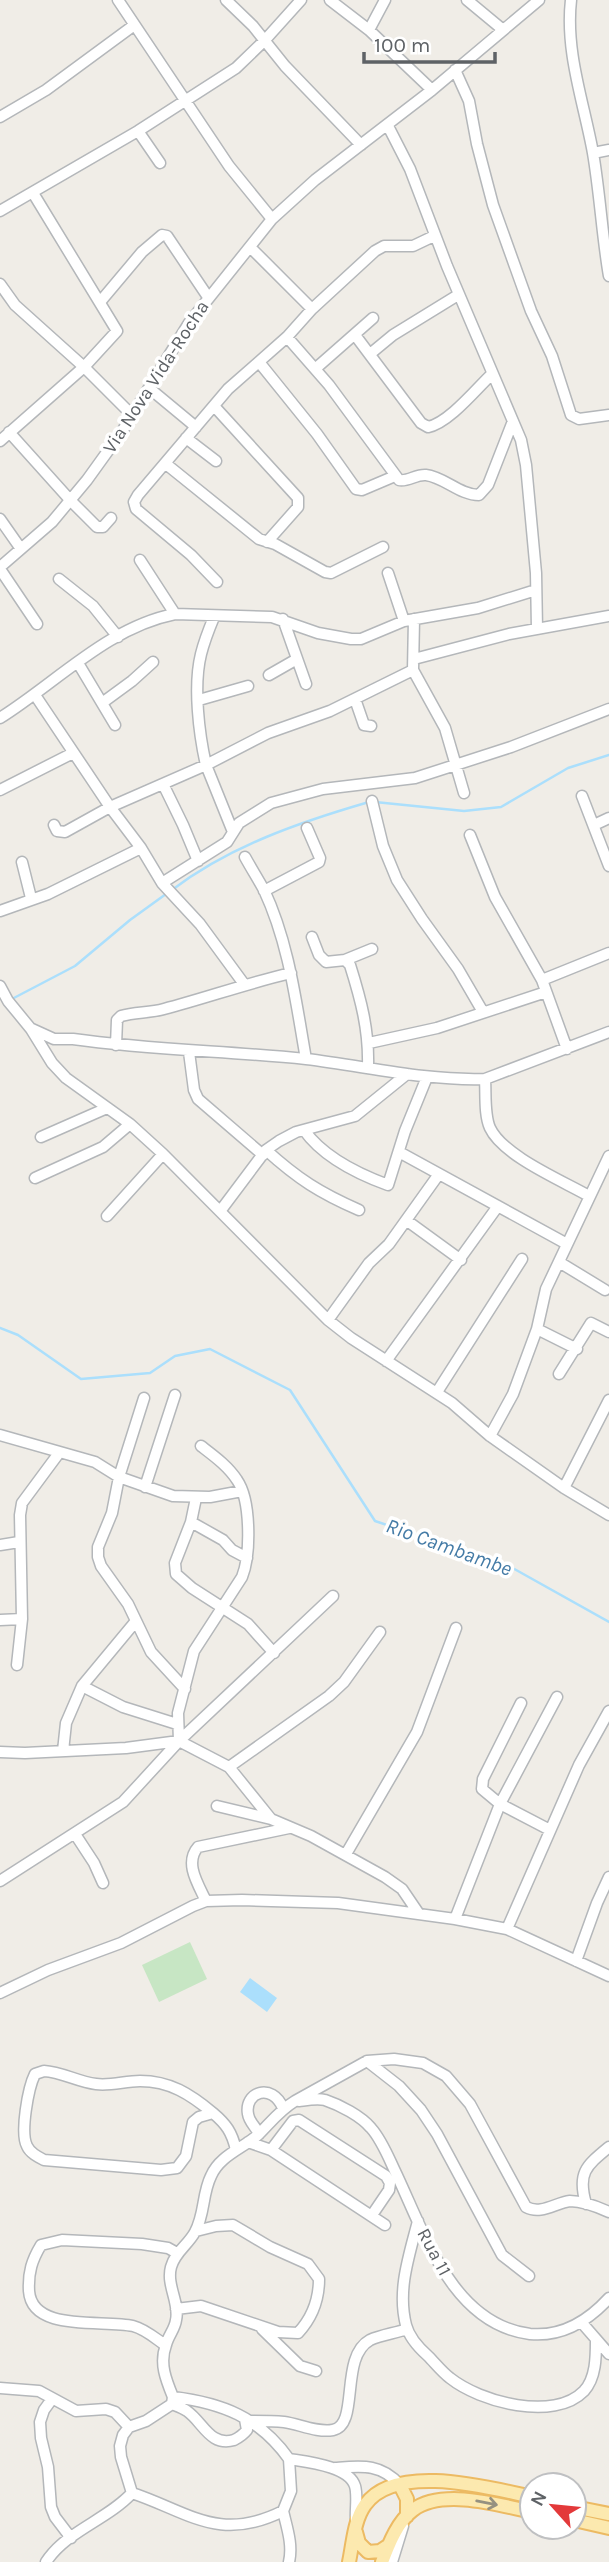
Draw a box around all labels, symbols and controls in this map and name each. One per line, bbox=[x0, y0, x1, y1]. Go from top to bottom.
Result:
scale bar bbox=[364, 21, 495, 65]
text: 100 m bbox=[374, 33, 431, 57]
street label: Via Nova Vida-Rocha bbox=[98, 297, 214, 457]
water label: Rio Cambambe bbox=[383, 1513, 515, 1581]
street label: Rua 11 bbox=[412, 2224, 456, 2280]
north arrow bbox=[518, 2471, 588, 2541]
text: N bbox=[526, 2488, 552, 2510]
one-way arrow bbox=[475, 2496, 498, 2510]

